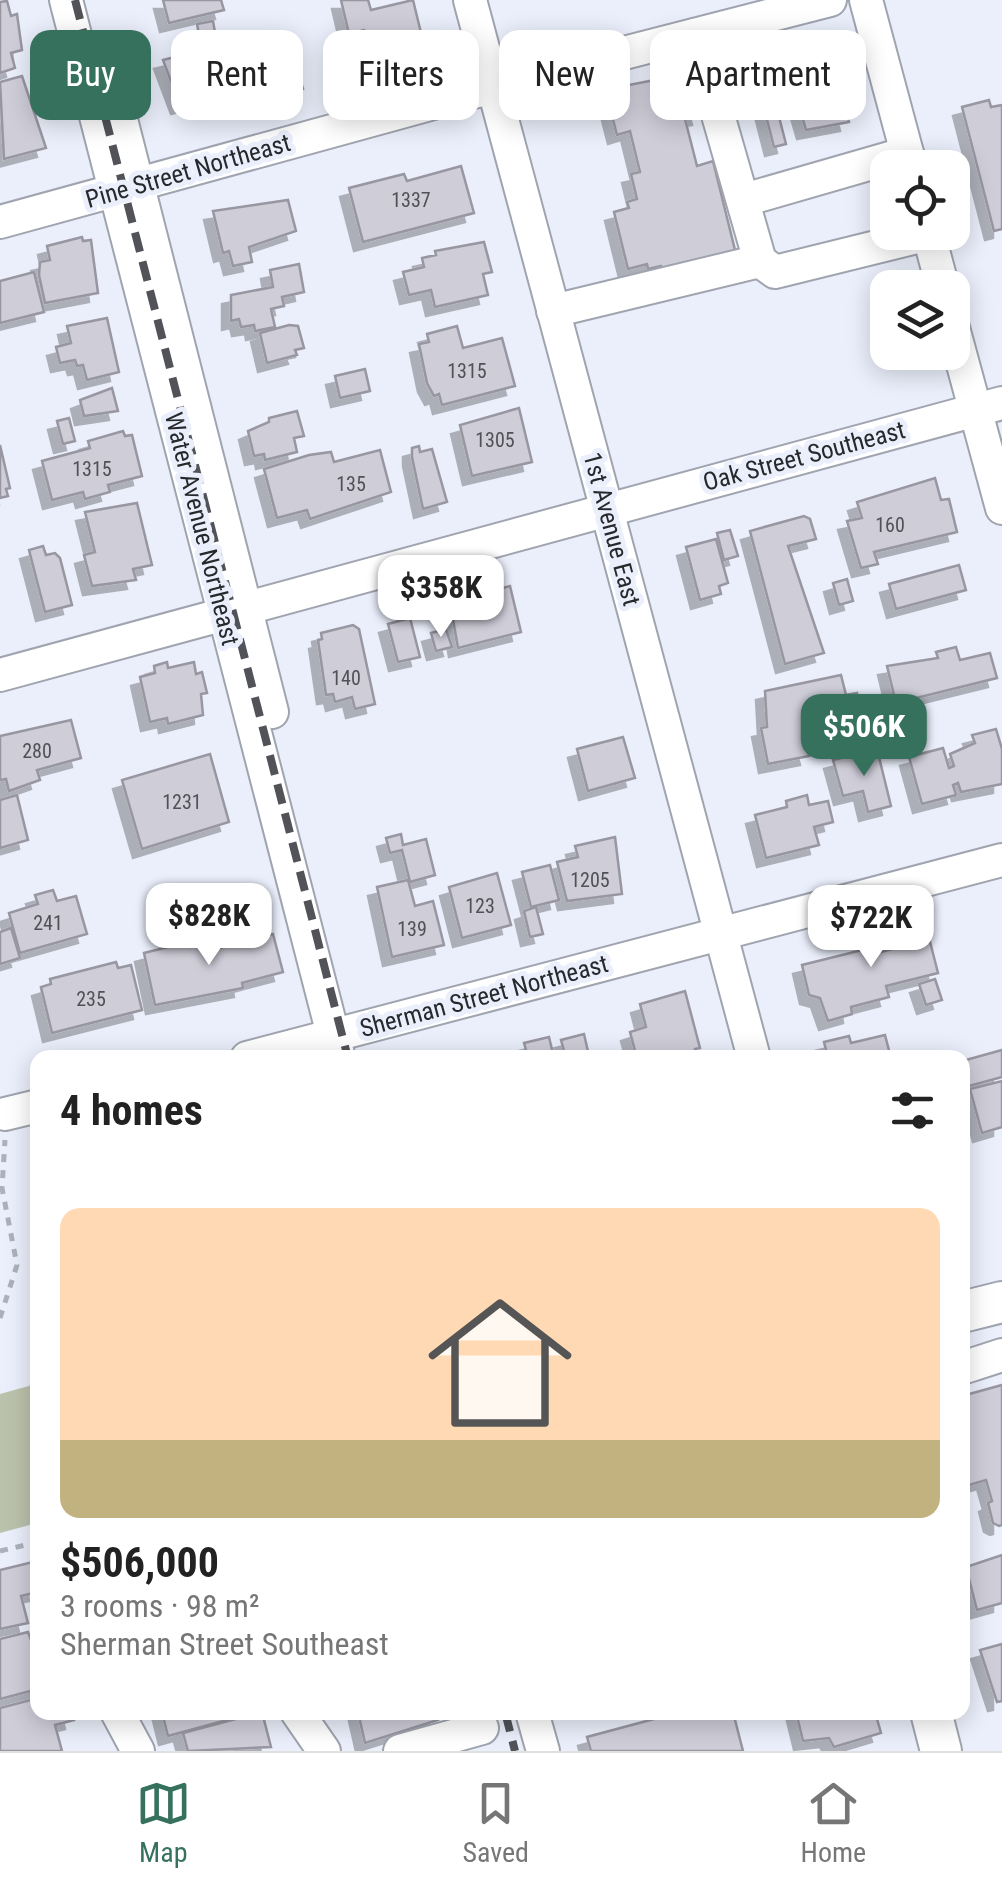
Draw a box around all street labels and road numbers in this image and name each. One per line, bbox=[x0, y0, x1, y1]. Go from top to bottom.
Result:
street label: Pine Street Northeast bbox=[82, 128, 294, 214]
street label: Water Avenue Northeast bbox=[159, 410, 245, 648]
street label: Oak Street Southeast bbox=[700, 415, 908, 497]
street label: 1st Avenue East bbox=[578, 449, 646, 609]
street label: Sherman Street Northeast bbox=[357, 949, 611, 1043]

